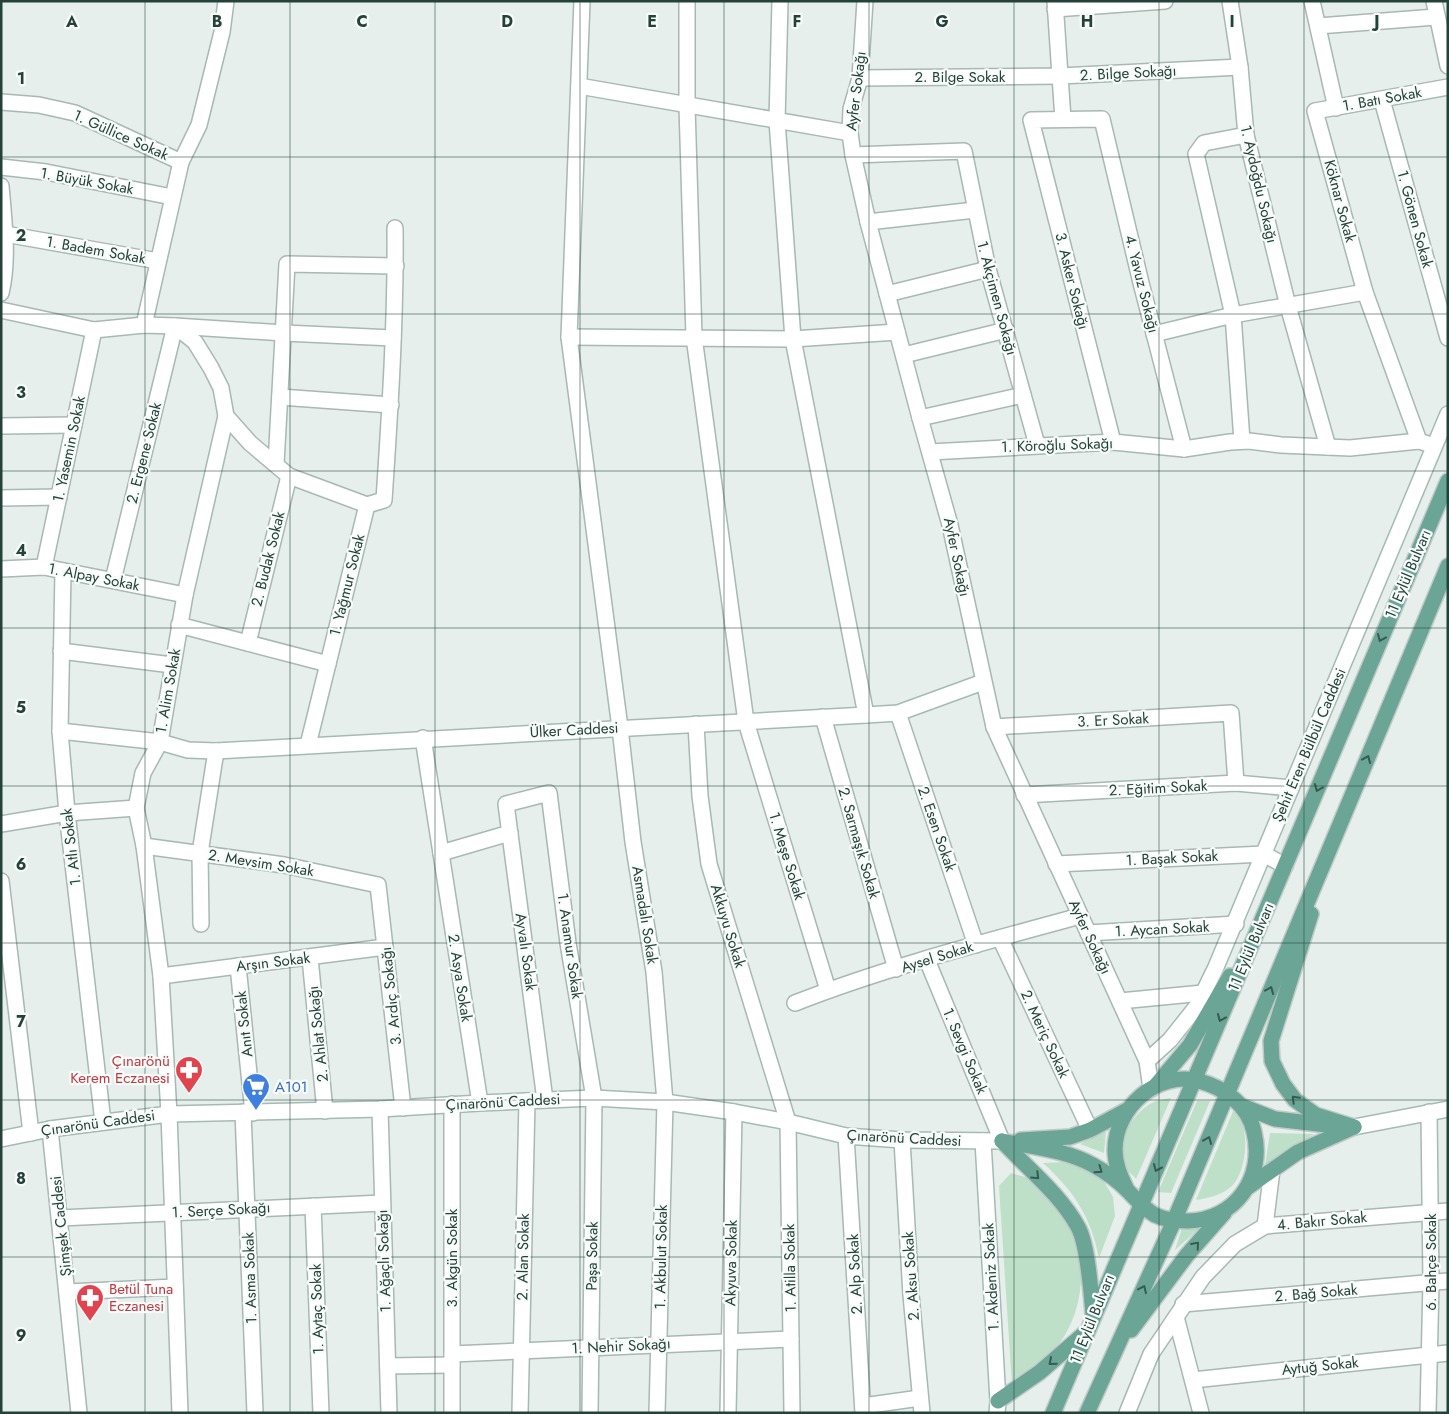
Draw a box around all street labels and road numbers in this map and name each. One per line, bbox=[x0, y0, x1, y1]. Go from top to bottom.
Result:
street label: Ayfer Sokağı bbox=[840, 50, 872, 132]
street label: 2. Bilge Sokağı bbox=[1079, 59, 1177, 87]
street label: 2. Bilge Sokak bbox=[915, 66, 1006, 88]
street label: 1. Batı Sokak bbox=[1341, 81, 1424, 117]
street label: 1. Güllice Sokak bbox=[70, 104, 173, 166]
street label: 1. Aydoğdu Sokağı bbox=[1235, 123, 1283, 245]
street label: Köknar Sokak bbox=[1318, 157, 1362, 245]
street label: 1. Büyük Sokak bbox=[39, 162, 136, 200]
street label: 1. Gönen Sokak bbox=[1391, 168, 1439, 271]
street label: 1. Badem Sokak bbox=[45, 230, 148, 270]
street label: 3. Asker Sokağı bbox=[1049, 230, 1095, 332]
street label: 4. Yavuz Sokağı bbox=[1119, 233, 1165, 335]
street label: 1. Akçimen Sokağı bbox=[971, 238, 1023, 358]
street label: 1. Yasemin Sokak bbox=[47, 393, 91, 504]
street label: 2. Ergene Sokak bbox=[121, 400, 167, 506]
street label: 1. Köroğlu Sokağı bbox=[1001, 432, 1113, 458]
street label: 2. Budak Sokak bbox=[246, 509, 291, 609]
street label: Ayfer Sokağı bbox=[938, 516, 976, 598]
street label: 11 Eylül Bulvarı bbox=[1379, 526, 1437, 622]
street label: 1. Yağmur Sokak bbox=[324, 531, 370, 638]
street label: 1. Alpay Sokak bbox=[46, 557, 142, 597]
street label: 1. Alim Sokak bbox=[150, 646, 186, 735]
street label: Şehit Eren Bülbül Caddesi bbox=[1267, 665, 1351, 825]
street label: 3. Er Sokak bbox=[1077, 707, 1150, 733]
street label: Ülker Caddesi bbox=[529, 717, 619, 743]
street label: 2. Eğitim Sokak bbox=[1108, 774, 1208, 802]
street label: 2. Esen Sokak bbox=[912, 783, 962, 875]
street label: 2. Sarmaşık Sokak bbox=[833, 785, 886, 902]
street label: 1. Atlı Sokak bbox=[55, 807, 87, 887]
street label: 1. Meşe Sokak bbox=[763, 809, 811, 903]
street label: 2. Mevsim Sokak bbox=[207, 844, 316, 882]
street label: 1. Başak Sokak bbox=[1125, 845, 1219, 871]
street label: Asmadalı Sokak bbox=[626, 864, 664, 966]
street label: Akkuyu Sokak bbox=[705, 881, 751, 971]
street label: 1. Anamur Sokak bbox=[552, 892, 588, 1001]
street label: Ayfer Sokağı bbox=[1063, 896, 1117, 978]
street label: 11 Eylül Bulvarı bbox=[1222, 899, 1280, 995]
street label: Ayvalı Sokak bbox=[510, 912, 542, 993]
street label: 1. Aycan Sokak bbox=[1114, 916, 1210, 942]
street label: 2. Asya Sokak bbox=[442, 933, 478, 1024]
street label: Aysel Sokak bbox=[898, 936, 976, 978]
street label: 3. Ardıç Sokağı bbox=[375, 946, 407, 1046]
street label: Arşın Sokak bbox=[235, 947, 312, 977]
street label: 2. Ahlat Sokağı bbox=[302, 985, 334, 1083]
street label: 2. Meriç Sokak bbox=[1015, 986, 1075, 1082]
street label: Anıt Sokak bbox=[230, 989, 258, 1058]
street label: 1. Sevgi Sokak bbox=[937, 1005, 993, 1098]
street label: Çınarönü Caddesi bbox=[445, 1088, 561, 1116]
street label: Çınarönü Caddesi bbox=[40, 1104, 156, 1142]
street label: Çınarönü Caddesi bbox=[846, 1124, 962, 1152]
street label: Şimşek Caddesi bbox=[45, 1175, 77, 1277]
street label: 1. Serçe Sokağı bbox=[171, 1196, 271, 1224]
street label: 1. Akbulut Sokak bbox=[649, 1204, 673, 1310]
street label: 4. Bakır Sokak bbox=[1276, 1206, 1368, 1236]
street label: 3. Akgün Sokak bbox=[441, 1208, 463, 1307]
street label: 1. Ağaçlı Sokağı bbox=[371, 1209, 397, 1313]
street label: 2. Alan Sokak bbox=[511, 1213, 535, 1301]
street label: 6. Bahçe Sokak bbox=[1420, 1213, 1442, 1311]
street label: Akyuva Sokak bbox=[719, 1219, 743, 1306]
street label: Paşa Sokak bbox=[580, 1221, 604, 1291]
street label: 1. Akdeniz Sokak bbox=[977, 1222, 1005, 1332]
street label: 1. Atilla Sokak bbox=[778, 1223, 802, 1312]
street label: 2. Aksu Sokak bbox=[897, 1230, 925, 1321]
street label: 1. Asma Sokak bbox=[237, 1231, 263, 1324]
street label: 2. Alp Sokak bbox=[842, 1233, 868, 1315]
street label: 1. Aytaç Sokak bbox=[304, 1263, 330, 1355]
street label: 11 Eylül Bulvarı bbox=[1064, 1271, 1120, 1367]
street label: 2. Bağ Sokak bbox=[1274, 1278, 1359, 1308]
street label: 1. Nehir Sokağı bbox=[571, 1332, 671, 1360]
street label: Aytuğ Sokak bbox=[1281, 1351, 1360, 1381]

